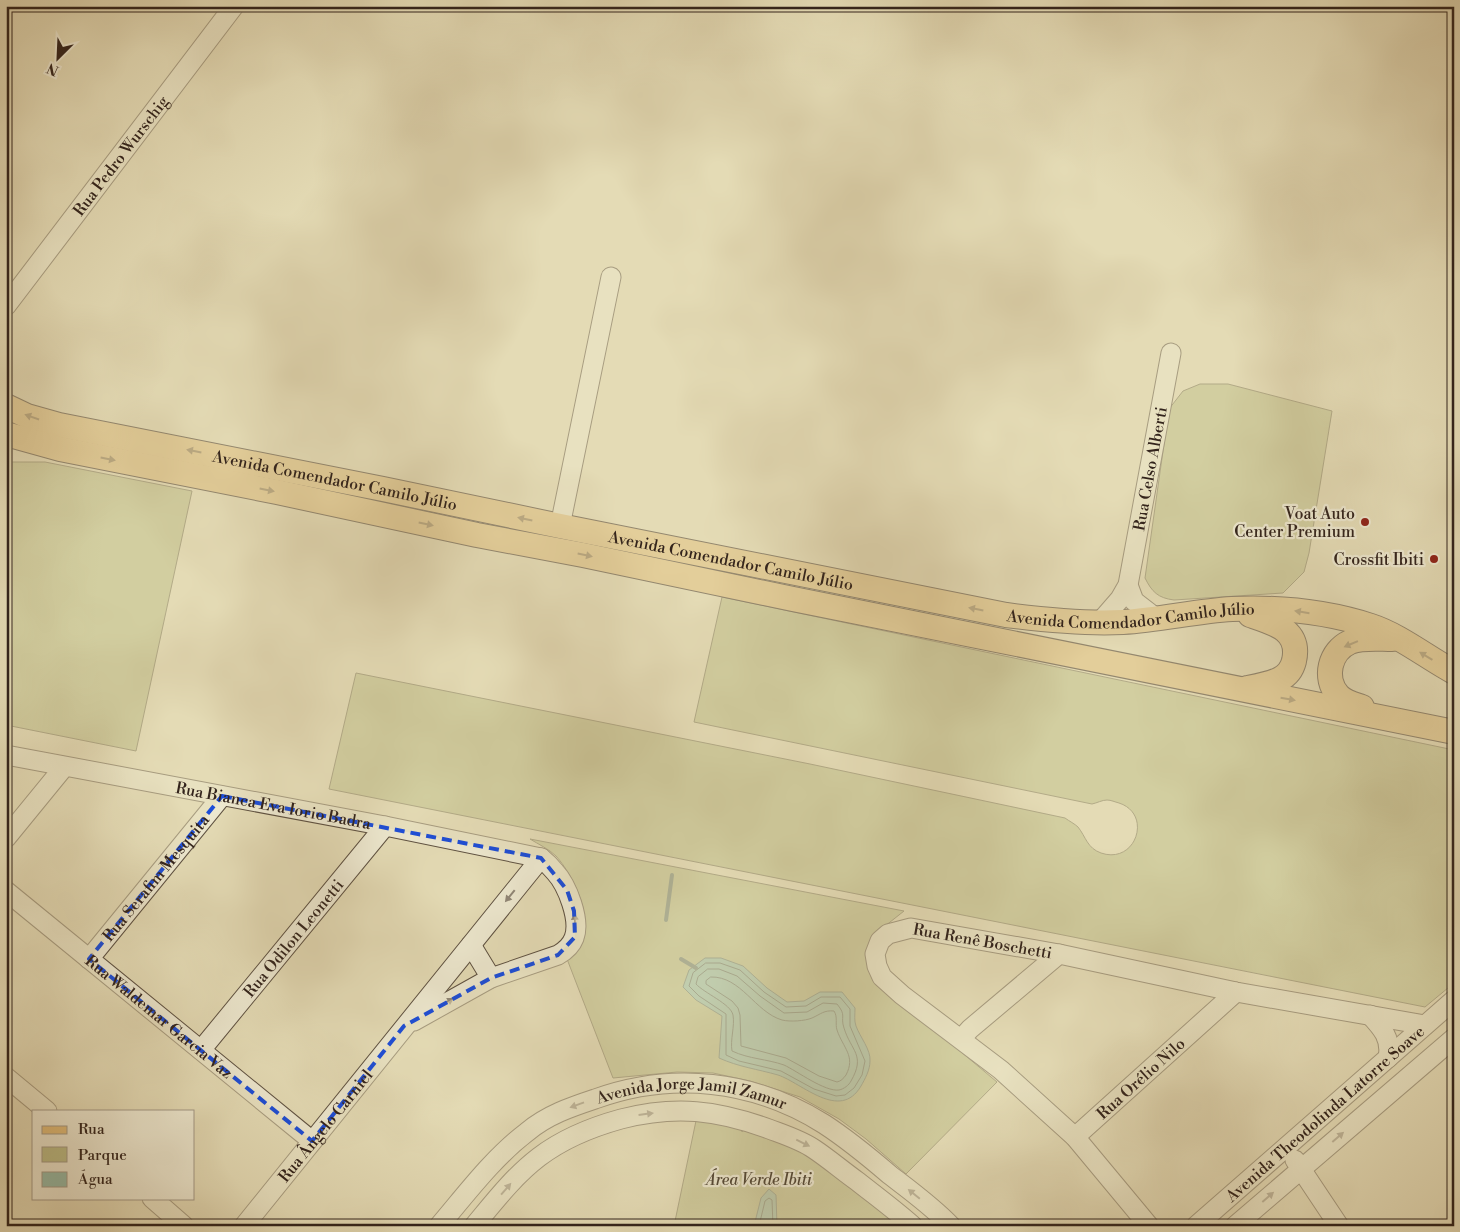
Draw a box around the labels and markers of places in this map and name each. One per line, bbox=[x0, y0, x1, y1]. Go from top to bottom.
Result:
place label: Voat Auto Center Premium bbox=[1234, 504, 1355, 542]
marker: Voat Auto Center Premium bbox=[1359, 516, 1371, 528]
place label: Crossfit Ibiti bbox=[1333, 550, 1424, 570]
marker: Crossfit Ibiti bbox=[1428, 553, 1440, 565]

